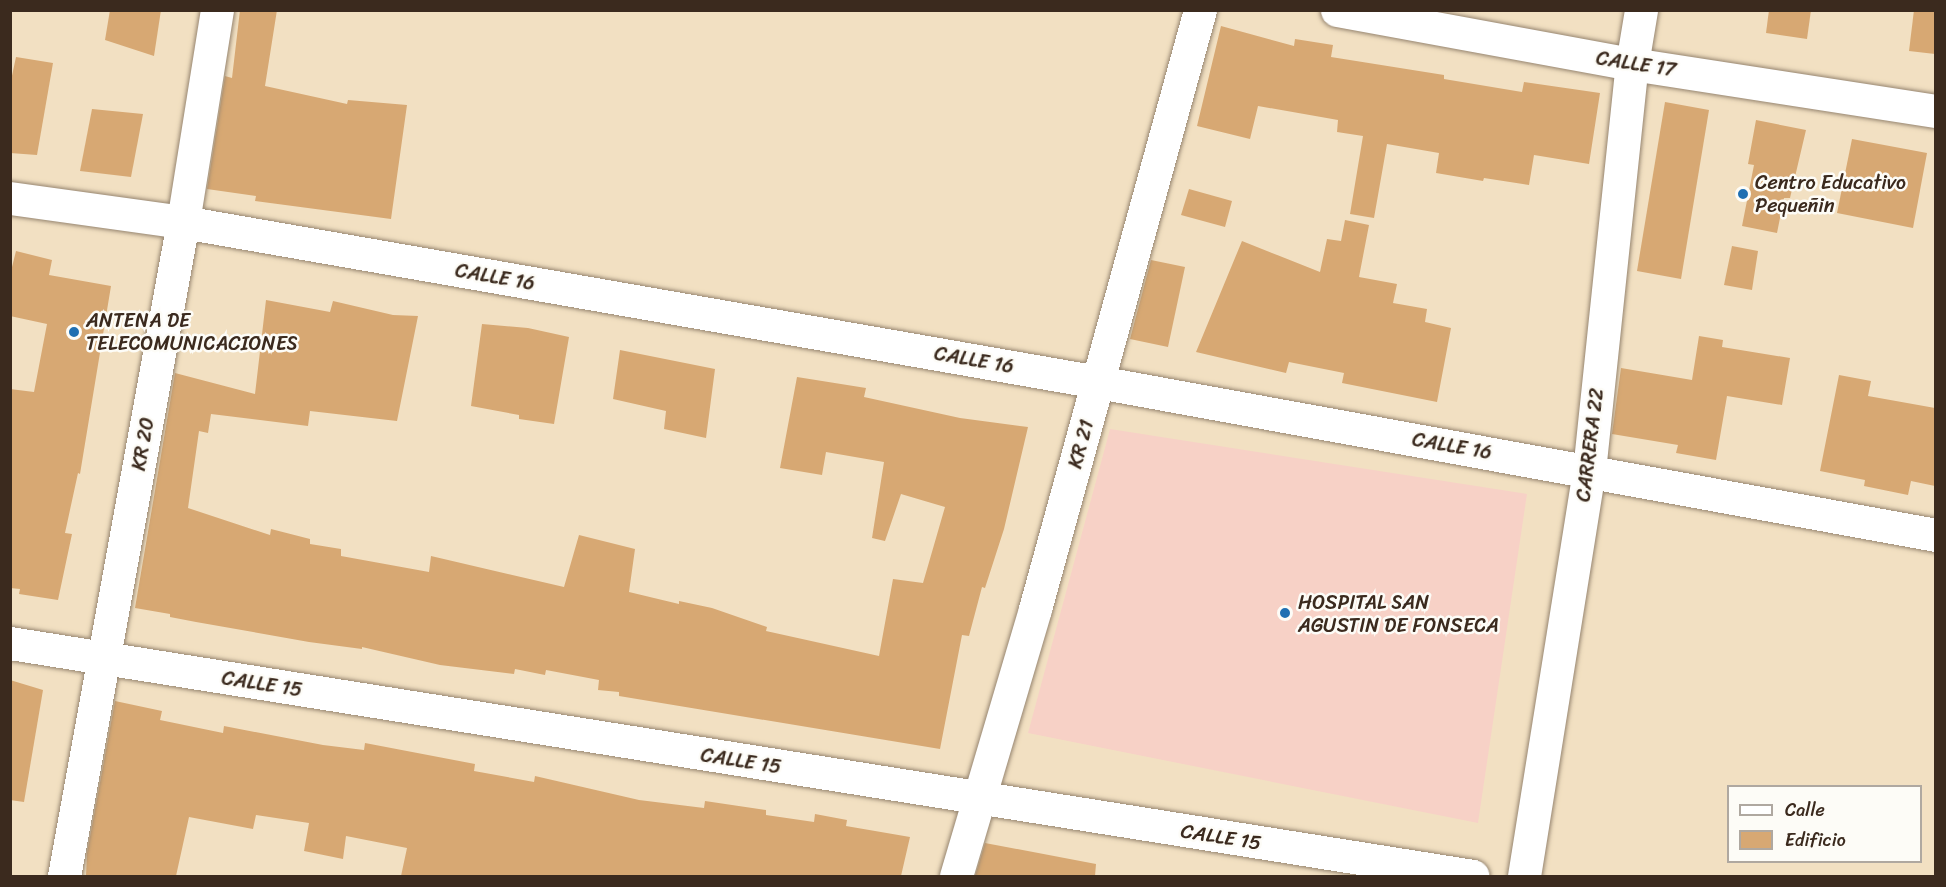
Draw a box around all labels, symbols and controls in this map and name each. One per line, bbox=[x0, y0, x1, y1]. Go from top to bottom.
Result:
street label: CALLE 17 bbox=[1594, 46, 1678, 82]
place label: Centro Educativo Pequeñin bbox=[1755, 170, 1906, 217]
marker: Centro Educativo Pequeñin bbox=[1736, 187, 1750, 201]
street label: CALLE 16 bbox=[453, 258, 537, 296]
place label: ANTENA DE TELECOMUNICACIONES bbox=[86, 308, 297, 355]
marker: ANTENA DE TELECOMUNICACIONES bbox=[67, 325, 81, 339]
street label: CALLE 16 bbox=[932, 341, 1016, 379]
street label: CARRERA 22 bbox=[1571, 387, 1609, 503]
street label: KR 20 bbox=[127, 415, 159, 473]
street label: KR 21 bbox=[1063, 417, 1099, 471]
street label: CALLE 16 bbox=[1410, 427, 1494, 465]
place label: HOSPITAL SAN AGUSTIN DE FONSECA bbox=[1298, 590, 1498, 637]
marker: HOSPITAL SAN AGUSTIN DE FONSECA bbox=[1276, 604, 1294, 622]
street label: CALLE 15 bbox=[220, 666, 304, 702]
street label: CALLE 15 bbox=[699, 743, 783, 779]
legend bbox=[1727, 785, 1922, 863]
text: Calle bbox=[1785, 794, 1825, 826]
street label: CALLE 15 bbox=[1179, 819, 1263, 855]
text: Edificio bbox=[1785, 824, 1846, 856]

